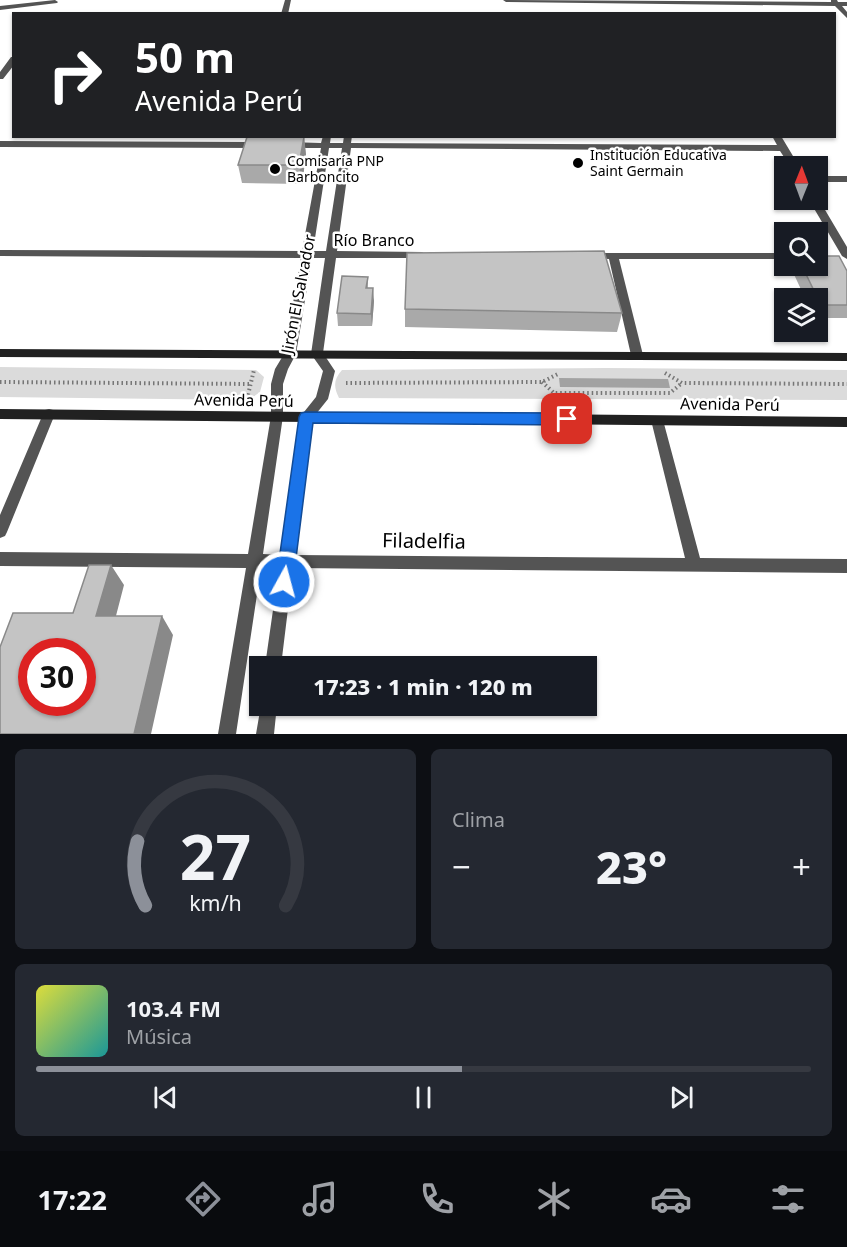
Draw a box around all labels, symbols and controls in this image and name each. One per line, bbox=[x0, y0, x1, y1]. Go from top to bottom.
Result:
text: 50 m bbox=[135, 28, 235, 85]
icon: right bbox=[36, 36, 114, 114]
text: Avenida Perú bbox=[135, 82, 303, 119]
place label: Institución Educativa Saint Germain bbox=[590, 145, 727, 180]
place label: Comisaría PNP Barboncito bbox=[287, 151, 384, 186]
marker: Institución Educativa Saint Germain bbox=[571, 156, 585, 170]
north arrow bbox=[774, 156, 828, 210]
map controls bbox=[774, 156, 828, 342]
marker: Comisaría PNP Barboncito bbox=[268, 162, 282, 176]
button: search bbox=[774, 222, 828, 276]
street label: Río Branco bbox=[334, 229, 414, 251]
street label: Jirón El Salvador bbox=[275, 232, 320, 357]
button: layers bbox=[774, 288, 828, 342]
street label: Avenida Perú bbox=[194, 388, 294, 412]
street label: Avenida Perú bbox=[680, 392, 780, 416]
pin bbox=[541, 393, 592, 444]
icon: arrive bbox=[550, 402, 583, 435]
street label: Filadelfia bbox=[382, 526, 466, 555]
position arrow bbox=[252, 550, 316, 614]
speed limit sign: 30 bbox=[18, 638, 96, 716]
text: 17:23 · 1 min · 120 m bbox=[313, 671, 533, 701]
text: Clima bbox=[452, 806, 505, 833]
text: 27 bbox=[180, 813, 251, 898]
text: 23° bbox=[596, 836, 667, 897]
text: − bbox=[452, 844, 471, 889]
text: + bbox=[792, 844, 811, 889]
text: km/h bbox=[189, 888, 242, 917]
text: 103.4 FM bbox=[126, 993, 221, 1023]
text: Música bbox=[126, 1023, 192, 1050]
icon: previous bbox=[149, 1081, 182, 1114]
icon: pause bbox=[407, 1081, 440, 1114]
icon: next bbox=[665, 1081, 698, 1114]
icon: directions bbox=[182, 1178, 224, 1220]
icon: music bbox=[299, 1178, 341, 1220]
icon: phone bbox=[416, 1178, 458, 1220]
icon: climate bbox=[533, 1178, 575, 1220]
icon: car bbox=[650, 1178, 692, 1220]
icon: filters bbox=[767, 1178, 809, 1220]
text: 17:22 bbox=[38, 1181, 107, 1218]

